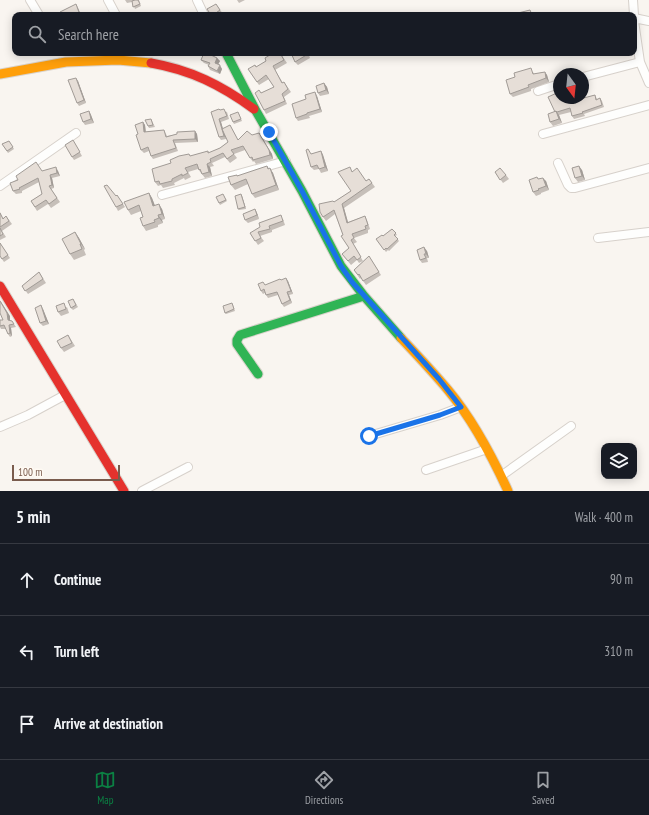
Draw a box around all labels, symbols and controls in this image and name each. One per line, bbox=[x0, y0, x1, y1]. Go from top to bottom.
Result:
search box bbox=[12, 12, 637, 56]
icon: search bbox=[26, 23, 48, 45]
text: Search here bbox=[58, 25, 119, 44]
north arrow bbox=[553, 68, 589, 104]
route end bbox=[260, 123, 278, 141]
route start bbox=[360, 427, 378, 445]
map controls bbox=[601, 443, 637, 479]
button: layers bbox=[601, 443, 637, 479]
scale bar bbox=[12, 463, 120, 482]
text: 100 m bbox=[18, 465, 42, 479]
text: 5 min bbox=[16, 506, 50, 528]
text: Walk · 400 m bbox=[575, 509, 633, 526]
icon: ahead bbox=[16, 569, 38, 591]
text: Continue bbox=[54, 570, 101, 589]
text: 90 m bbox=[610, 571, 633, 588]
icon: left bbox=[16, 641, 38, 663]
text: Turn left bbox=[54, 642, 99, 661]
text: 310 m bbox=[604, 643, 633, 660]
icon: arrive bbox=[16, 713, 38, 735]
text: Arrive at destination bbox=[54, 714, 163, 733]
tab: Map bbox=[94, 769, 116, 807]
tab: Directions bbox=[305, 769, 343, 807]
tab: Saved bbox=[532, 769, 555, 807]

